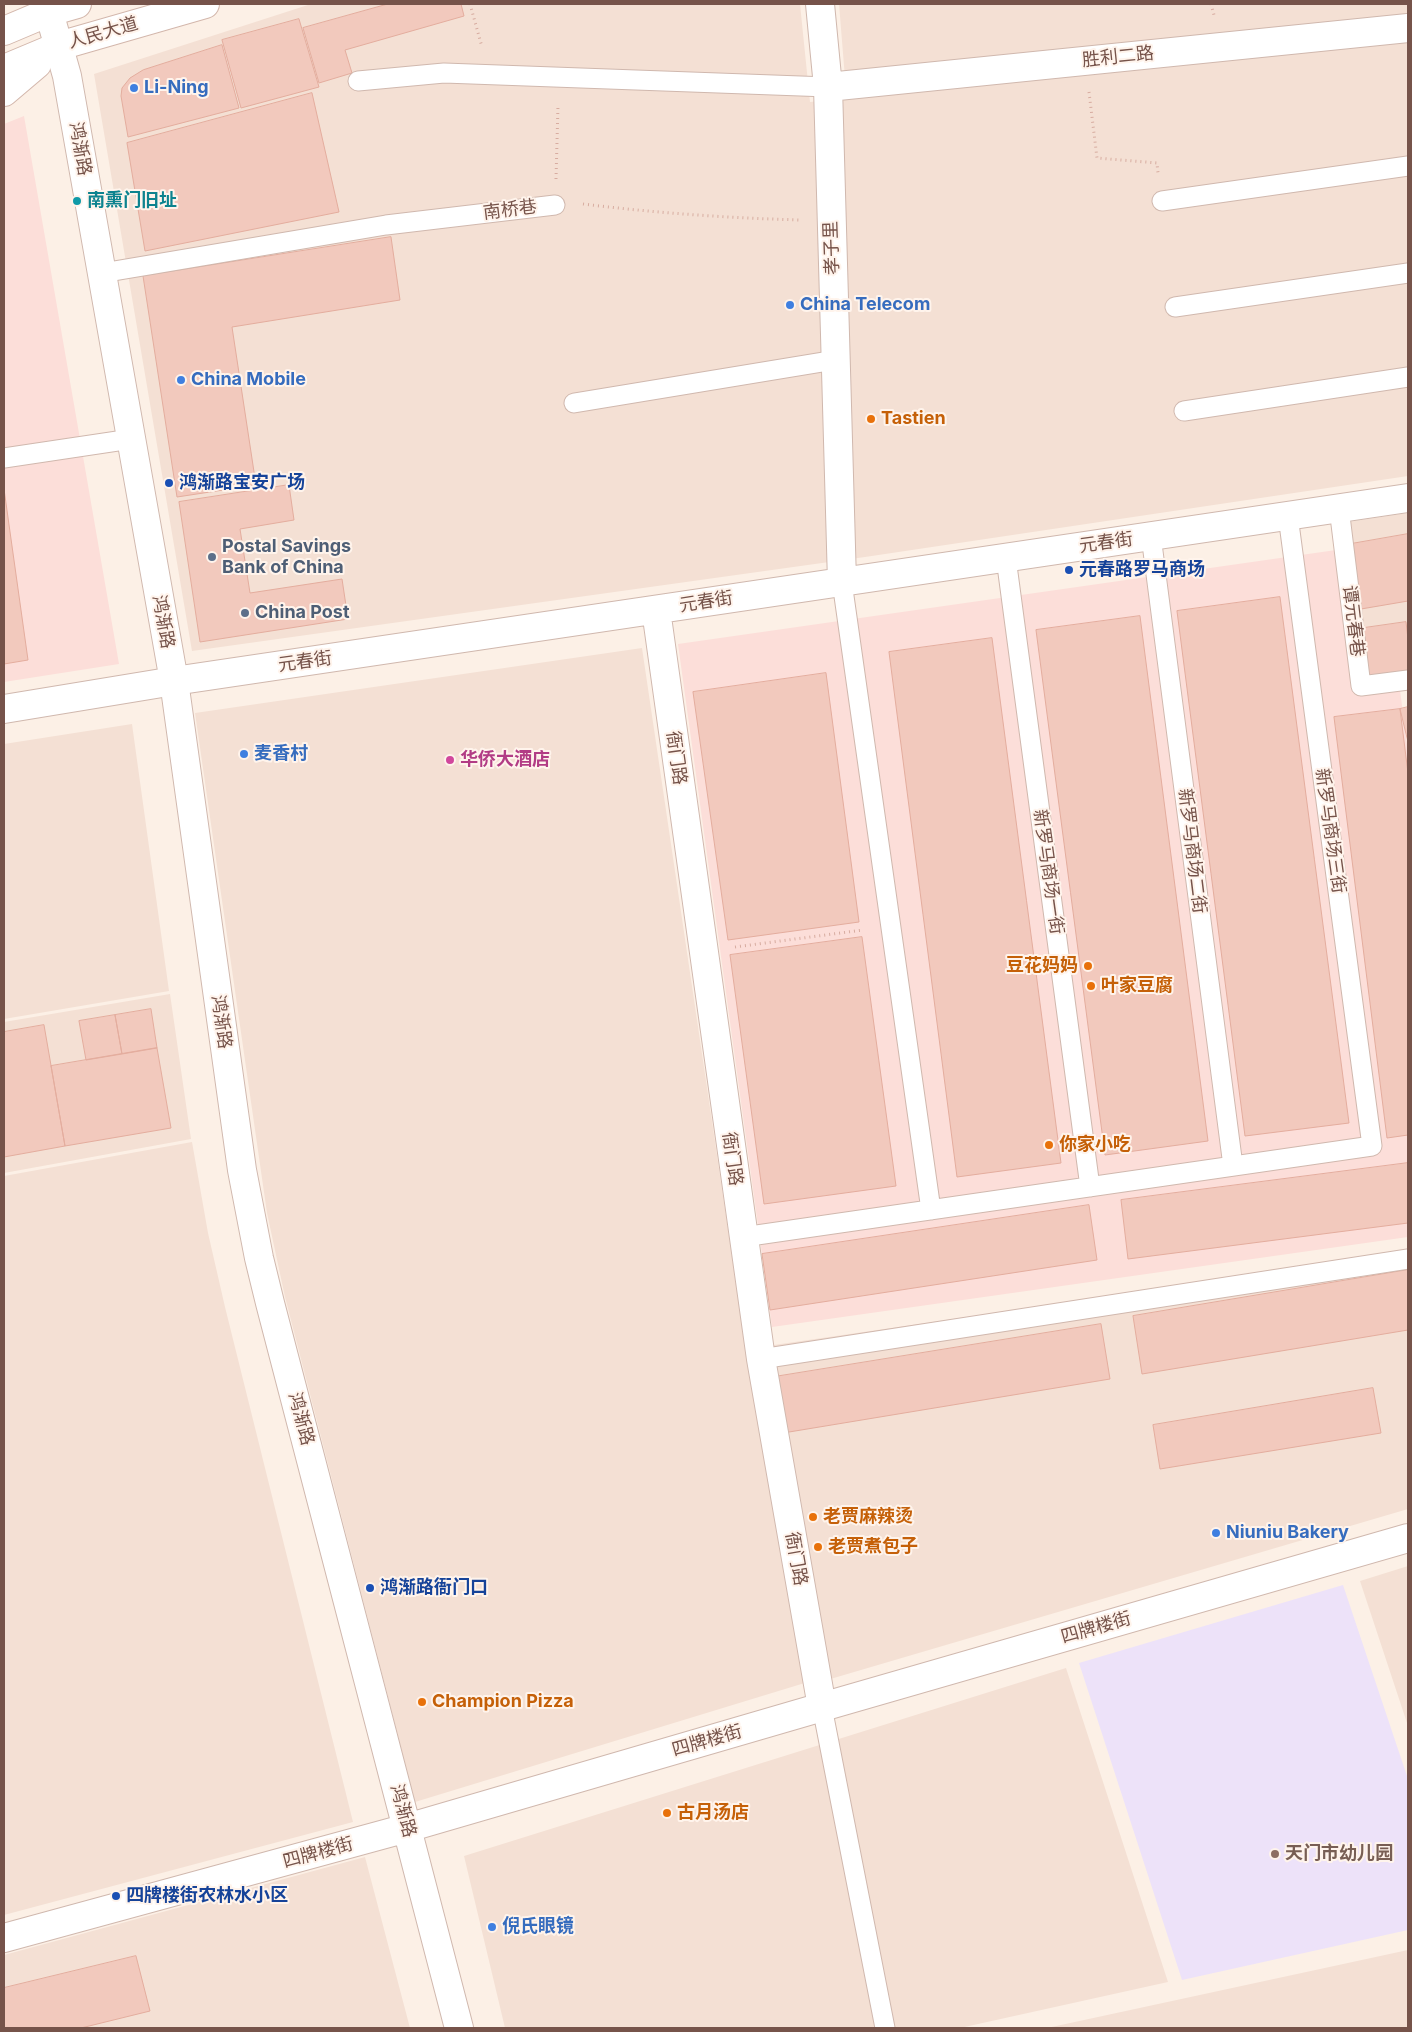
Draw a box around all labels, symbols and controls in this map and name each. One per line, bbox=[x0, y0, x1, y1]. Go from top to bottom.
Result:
street label: 人民大道 bbox=[65, 13, 141, 53]
street label: 胜利二路 bbox=[1081, 42, 1155, 72]
place label: Li-Ning bbox=[144, 77, 209, 99]
marker: Li-Ning bbox=[128, 82, 140, 94]
street label: 鸿渐路 bbox=[65, 121, 95, 177]
place label: 南熏门旧址 bbox=[87, 190, 177, 212]
marker: 南熏门旧址 bbox=[71, 195, 83, 207]
street label: 南桥巷 bbox=[482, 196, 538, 224]
street label: 孝子里 bbox=[820, 221, 844, 275]
place label: China Telecom bbox=[800, 294, 930, 316]
marker: China Telecom bbox=[784, 299, 796, 311]
place label: China Mobile bbox=[191, 369, 306, 391]
marker: China Mobile bbox=[175, 374, 187, 386]
place label: Tastien bbox=[881, 408, 946, 430]
marker: Tastien bbox=[865, 413, 877, 425]
place label: 鸿渐路宝安广场 bbox=[179, 472, 305, 494]
marker: 鸿渐路宝安广场 bbox=[163, 477, 175, 489]
street label: 元春街 bbox=[1078, 529, 1134, 557]
place label: Postal Savings Bank of China bbox=[222, 536, 351, 578]
marker: Postal Savings Bank of China bbox=[206, 551, 218, 563]
place label: 元春路罗马商场 bbox=[1079, 559, 1205, 581]
marker: 元春路罗马商场 bbox=[1063, 564, 1075, 576]
street label: 谭元春巷 bbox=[1338, 584, 1368, 658]
street label: 元春街 bbox=[678, 587, 734, 617]
street label: 鸿渐路 bbox=[148, 594, 178, 650]
place label: China Post bbox=[255, 602, 350, 624]
marker: China Post bbox=[239, 607, 251, 619]
street label: 元春街 bbox=[277, 648, 333, 676]
street label: 衙门路 bbox=[662, 730, 690, 786]
place label: 麦香村 bbox=[254, 743, 308, 765]
marker: 麦香村 bbox=[238, 748, 250, 760]
place label: 华侨大酒店 bbox=[460, 749, 550, 771]
marker: 华侨大酒店 bbox=[444, 754, 456, 766]
street label: 新罗马商场三街 bbox=[1311, 767, 1349, 895]
street label: 新罗马商场二街 bbox=[1174, 787, 1210, 915]
street label: 新罗马商场一街 bbox=[1029, 808, 1067, 936]
place label: 豆花妈妈 bbox=[1006, 955, 1078, 977]
marker: 豆花妈妈 bbox=[1082, 960, 1094, 972]
place label: 叶家豆腐 bbox=[1101, 975, 1173, 997]
marker: 叶家豆腐 bbox=[1085, 980, 1097, 992]
street label: 鸿渐路 bbox=[207, 994, 235, 1050]
street label: 衙门路 bbox=[718, 1131, 746, 1187]
place label: 你家小吃 bbox=[1059, 1134, 1131, 1156]
marker: 你家小吃 bbox=[1043, 1139, 1055, 1151]
street label: 鸿渐路 bbox=[284, 1390, 318, 1448]
place label: 老贾麻辣烫 bbox=[823, 1506, 913, 1528]
marker: 老贾麻辣烫 bbox=[807, 1511, 819, 1523]
place label: Niuniu Bakery bbox=[1226, 1522, 1349, 1544]
marker: Niuniu Bakery bbox=[1210, 1527, 1222, 1539]
street label: 衙门路 bbox=[781, 1531, 811, 1587]
place label: 老贾煮包子 bbox=[828, 1536, 918, 1558]
marker: 老贾煮包子 bbox=[812, 1541, 824, 1553]
place label: 鸿渐路衙门口 bbox=[380, 1577, 488, 1599]
marker: 鸿渐路衙门口 bbox=[364, 1582, 376, 1594]
street label: 四牌楼街 bbox=[1058, 1608, 1134, 1648]
place label: Champion Pizza bbox=[432, 1691, 574, 1713]
marker: Champion Pizza bbox=[416, 1696, 428, 1708]
street label: 四牌楼街 bbox=[669, 1721, 745, 1761]
street label: 鸿渐路 bbox=[386, 1782, 420, 1840]
place label: 古月汤店 bbox=[677, 1802, 749, 1824]
marker: 古月汤店 bbox=[661, 1807, 673, 1819]
street label: 四牌楼街 bbox=[280, 1833, 356, 1873]
place label: 天门市幼儿园 bbox=[1285, 1843, 1393, 1865]
marker: 天门市幼儿园 bbox=[1269, 1848, 1281, 1860]
place label: 四牌楼街农林水小区 bbox=[126, 1885, 288, 1907]
marker: 四牌楼街农林水小区 bbox=[110, 1890, 122, 1902]
place label: 倪氏眼镜 bbox=[502, 1916, 574, 1938]
marker: 倪氏眼镜 bbox=[486, 1921, 498, 1933]

